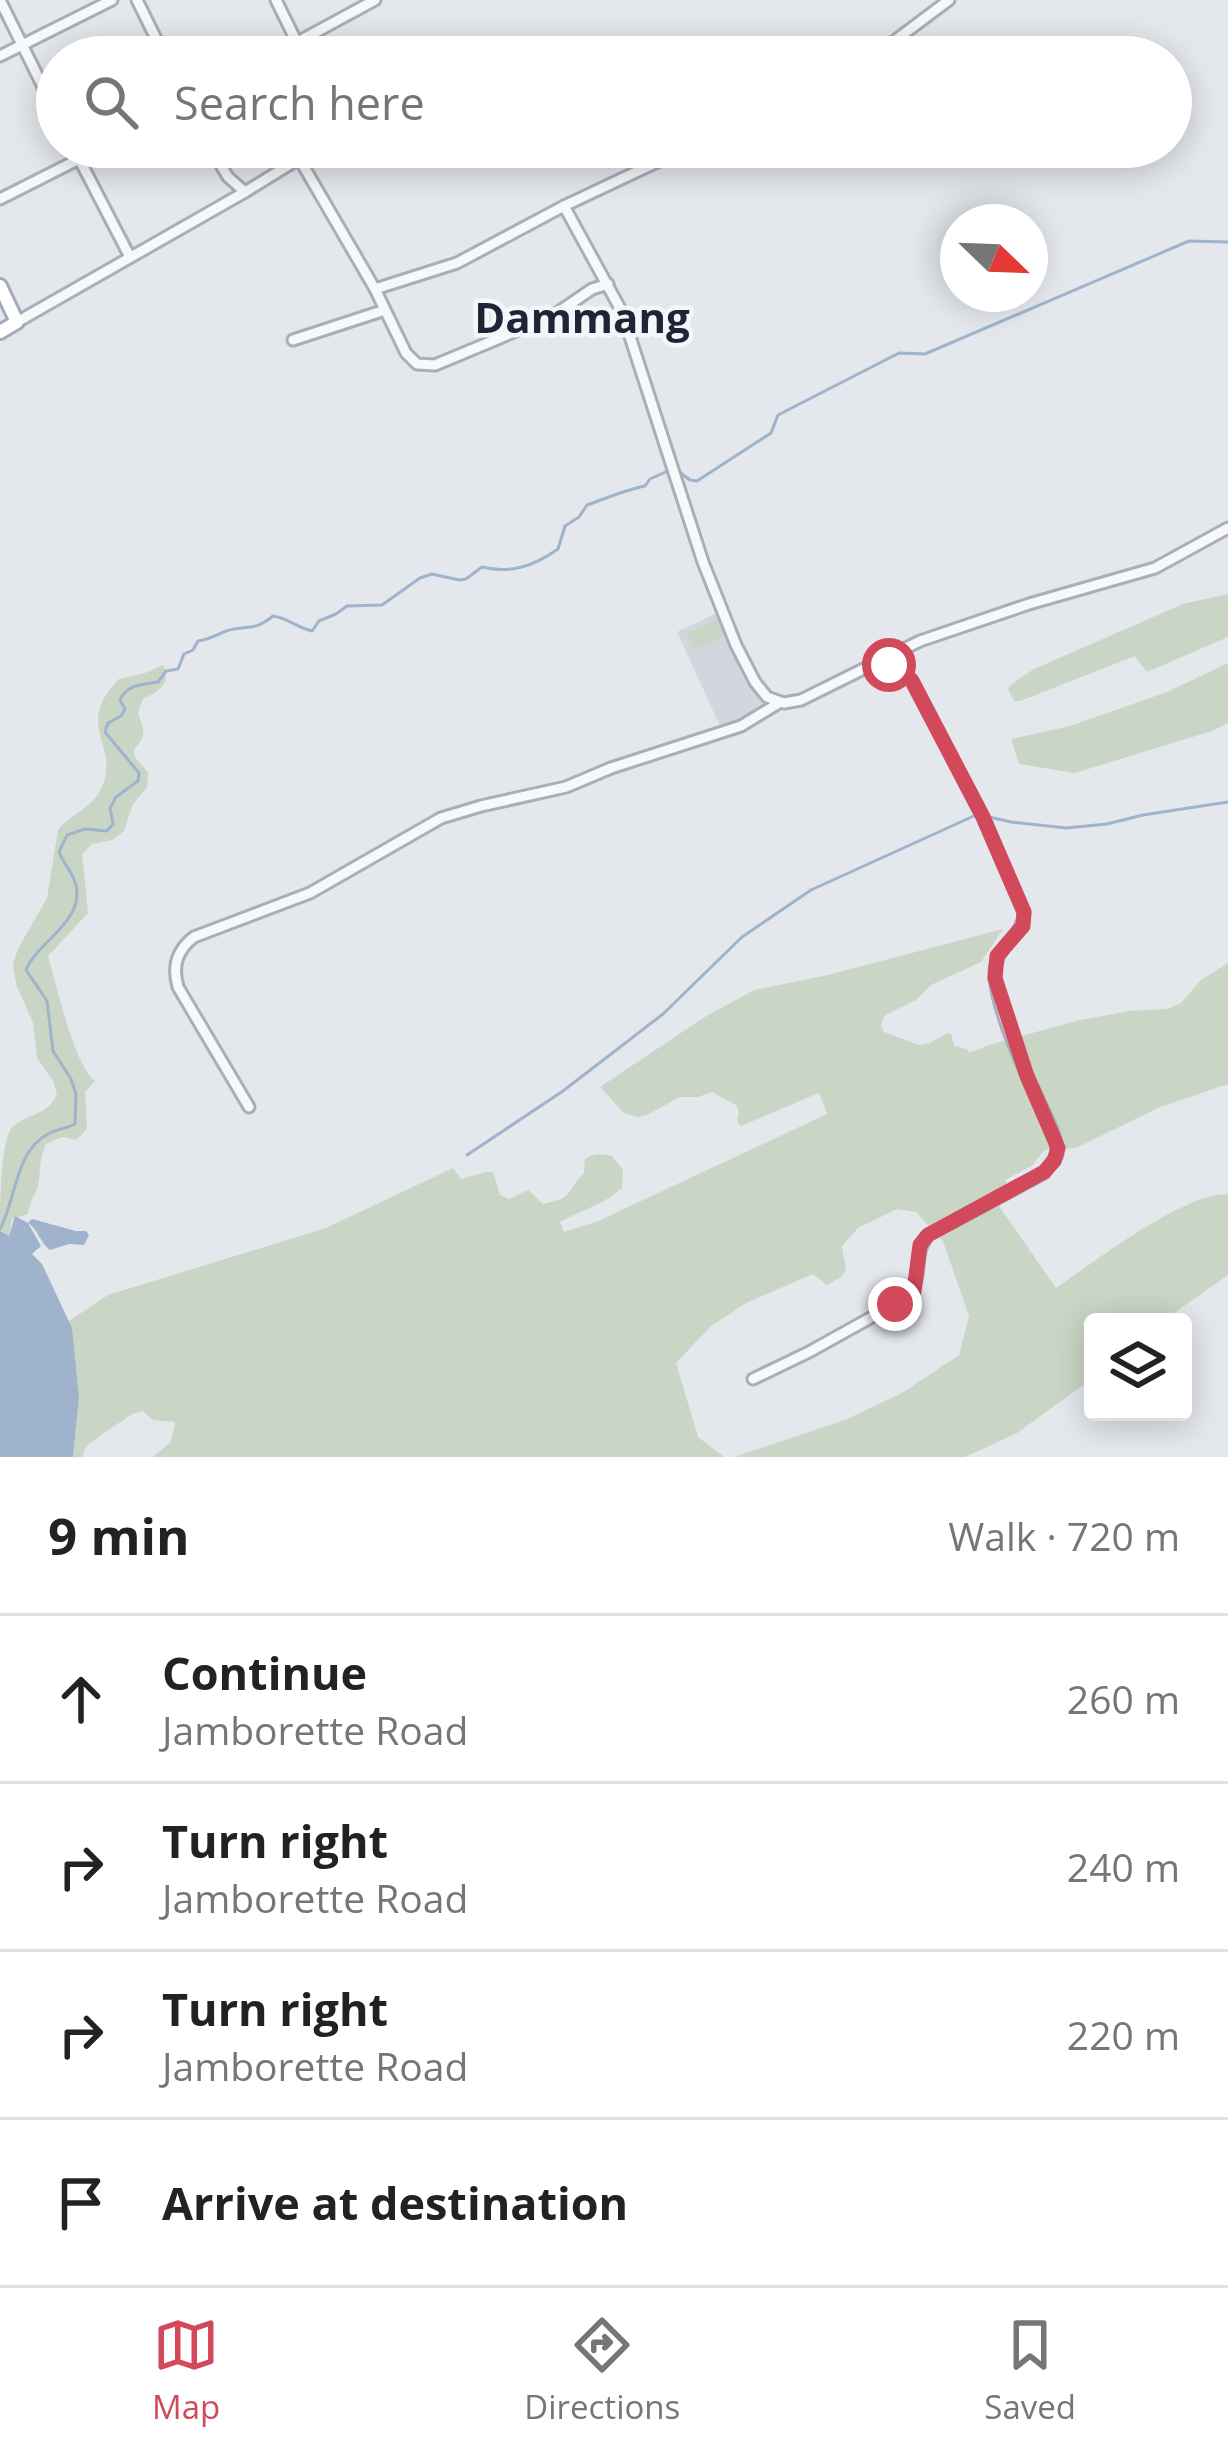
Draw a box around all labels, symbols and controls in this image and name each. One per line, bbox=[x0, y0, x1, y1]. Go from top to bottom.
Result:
search box bbox=[36, 36, 1192, 168]
icon: search bbox=[78, 69, 144, 135]
text: Search here bbox=[174, 72, 425, 133]
north arrow bbox=[940, 204, 1048, 312]
district label: Dammang bbox=[474, 288, 690, 345]
route start bbox=[862, 638, 916, 692]
route end bbox=[868, 1277, 922, 1331]
map controls bbox=[1084, 1313, 1192, 1421]
button: layers bbox=[1084, 1313, 1192, 1421]
text: 9 min bbox=[48, 1500, 190, 1570]
text: Walk · 720 m bbox=[948, 1509, 1180, 1562]
text: Continue bbox=[162, 1642, 367, 1703]
icon: ahead bbox=[48, 1666, 114, 1732]
text: 260 m bbox=[1067, 1672, 1180, 1725]
text: Jamborette Road bbox=[162, 1703, 468, 1756]
text: Turn right bbox=[162, 1810, 388, 1871]
icon: right bbox=[48, 1834, 114, 1900]
text: 240 m bbox=[1067, 1840, 1180, 1893]
text: Jamborette Road bbox=[162, 1871, 468, 1924]
text: Turn right bbox=[162, 1978, 388, 2039]
icon: right bbox=[48, 2002, 114, 2068]
text: 220 m bbox=[1067, 2008, 1180, 2061]
text: Jamborette Road bbox=[162, 2039, 468, 2092]
icon: arrive bbox=[48, 2170, 114, 2236]
text: Arrive at destination bbox=[162, 2172, 628, 2233]
tab: Map bbox=[152, 2312, 220, 2429]
tab: Directions bbox=[524, 2312, 680, 2429]
tab: Saved bbox=[984, 2312, 1076, 2429]

